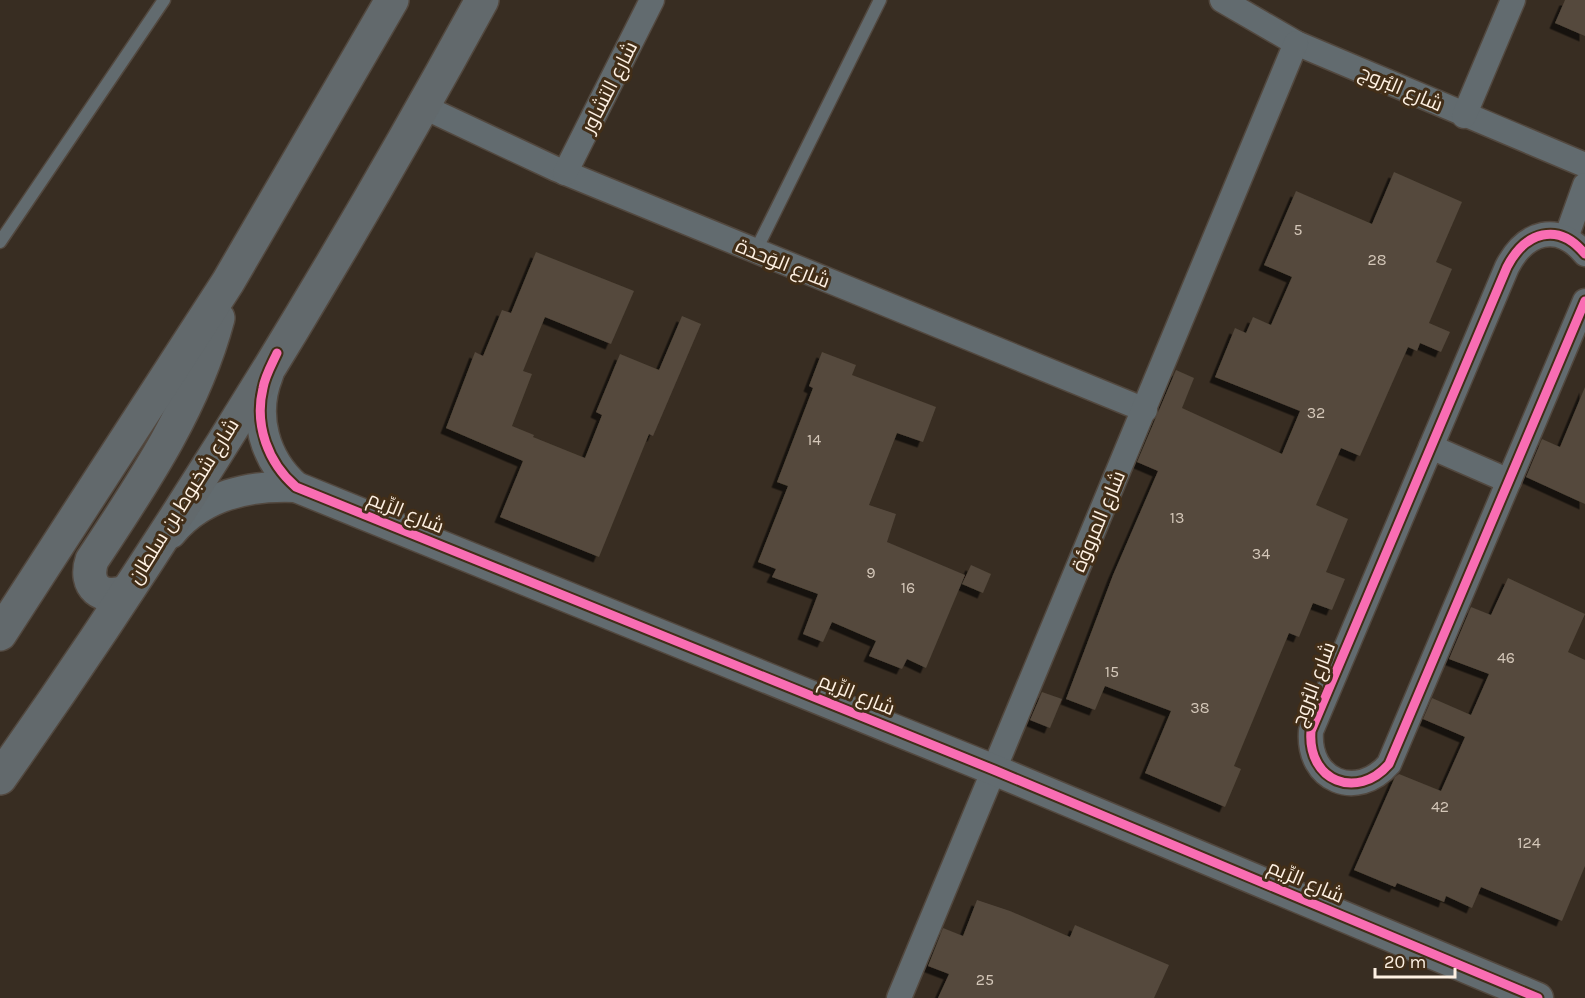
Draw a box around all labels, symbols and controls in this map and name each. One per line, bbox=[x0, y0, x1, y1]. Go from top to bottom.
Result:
street label: شارع التشاور bbox=[576, 38, 644, 139]
street label: شارع البُروج bbox=[1355, 61, 1446, 118]
house number: 5 bbox=[1293, 220, 1303, 239]
street label: شارع الوَحدة bbox=[732, 234, 833, 295]
house number: 28 bbox=[1367, 250, 1387, 269]
house number: 32 bbox=[1307, 403, 1325, 422]
street label: شارع شخبوط بن سلطان bbox=[123, 414, 245, 589]
house number: 14 bbox=[807, 430, 821, 449]
street label: شارع المروؤة bbox=[1067, 467, 1132, 576]
street label: شارع الرِّيم bbox=[363, 487, 447, 540]
house number: 13 bbox=[1170, 508, 1184, 527]
house number: 34 bbox=[1252, 544, 1270, 563]
house number: 9 bbox=[866, 563, 876, 582]
house number: 16 bbox=[901, 578, 915, 597]
street label: شارع البُروج bbox=[1287, 639, 1342, 730]
house number: 46 bbox=[1497, 648, 1515, 667]
house number: 15 bbox=[1105, 662, 1119, 681]
street label: شارع الرِّيم bbox=[814, 669, 898, 722]
house number: 38 bbox=[1190, 698, 1210, 717]
house number: 42 bbox=[1431, 797, 1449, 816]
house number: 124 bbox=[1517, 833, 1541, 852]
street label: شارع الرِّيم bbox=[1263, 855, 1347, 910]
scale bar bbox=[1375, 941, 1454, 979]
text: 20 m bbox=[1384, 951, 1426, 973]
house number: 25 bbox=[976, 970, 994, 989]

